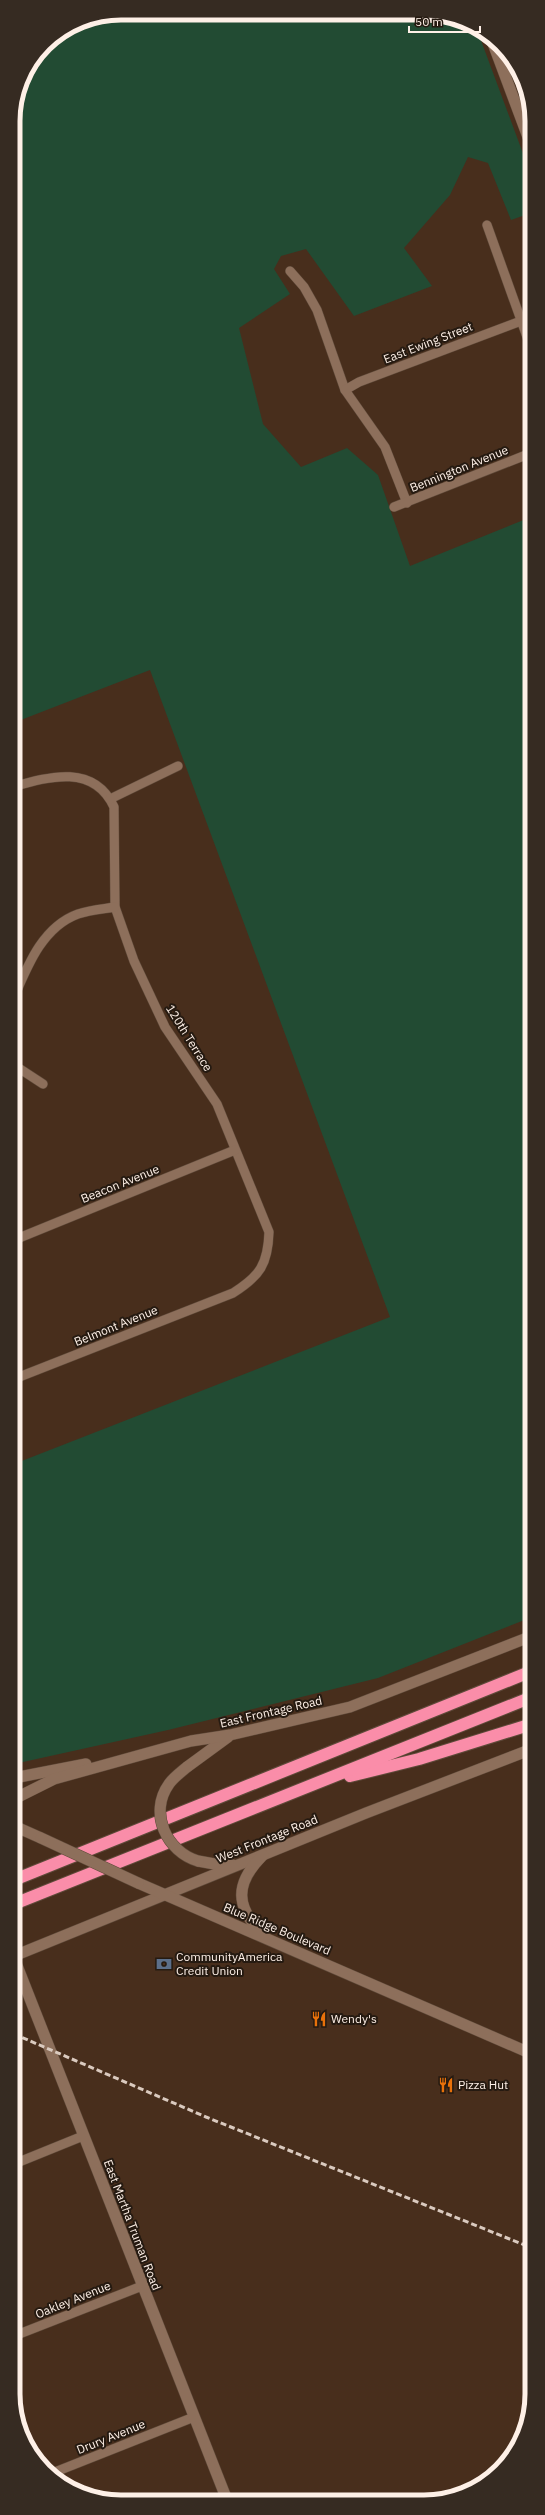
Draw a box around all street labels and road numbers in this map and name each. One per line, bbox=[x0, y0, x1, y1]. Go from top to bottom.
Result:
street label: East Ewing Street bbox=[381, 319, 475, 366]
street label: Bennington Avenue bbox=[407, 442, 511, 495]
street label: 120th Terrace bbox=[163, 1002, 216, 1074]
street label: Beacon Avenue bbox=[78, 1161, 162, 1206]
street label: Belmont Avenue bbox=[72, 1302, 160, 1349]
street label: East Frontage Road bbox=[218, 1692, 323, 1731]
street label: West Frontage Road bbox=[214, 1811, 320, 1866]
street label: Blue Ridge Boulevard bbox=[221, 1899, 333, 1958]
street label: East Martha Truman Road bbox=[101, 2157, 164, 2292]
street label: Oakley Avenue bbox=[33, 2277, 113, 2321]
street label: Drury Avenue bbox=[74, 2416, 148, 2457]

